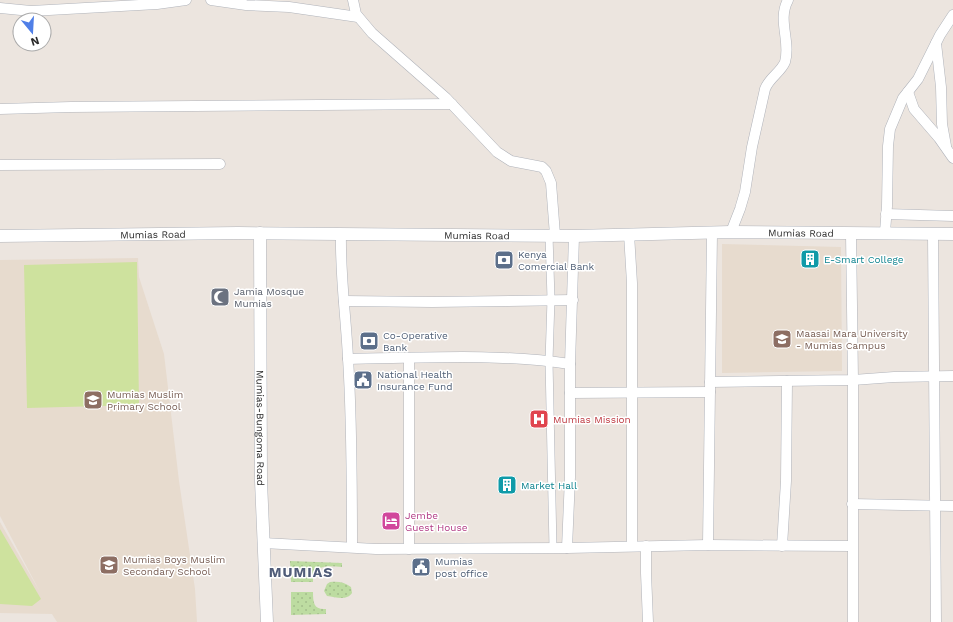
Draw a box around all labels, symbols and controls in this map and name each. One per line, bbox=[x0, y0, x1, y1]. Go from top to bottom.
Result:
north arrow bbox=[12, 12, 52, 52]
text: N bbox=[29, 34, 41, 48]
street label: Mumias Road bbox=[768, 227, 834, 239]
street label: Mumias Road bbox=[120, 229, 186, 240]
street label: Mumias Road bbox=[444, 230, 510, 241]
building icon: E-Smart College bbox=[799, 248, 821, 270]
bank icon: Kenya Comercial Bank bbox=[493, 249, 515, 271]
place label: Kenya Comercial Bank bbox=[518, 249, 594, 272]
place label: E-Smart College bbox=[824, 254, 904, 265]
mosque icon: Jamia Mosque Mumias bbox=[209, 286, 231, 308]
place label: Jamia Mosque Mumias bbox=[234, 286, 304, 309]
school or university icon: Maasai Mara University - Mumias Campus bbox=[771, 328, 793, 350]
place label: Maasai Mara University - Mumias Campus bbox=[796, 328, 909, 351]
bank icon: Co-Operative Bank bbox=[358, 330, 380, 352]
place label: Co-Operative Bank bbox=[383, 330, 448, 353]
public building icon: National Health Insurance Fund bbox=[352, 369, 374, 391]
place label: National Health Insurance Fund bbox=[377, 369, 453, 392]
street label: Mumias-Bungoma Road bbox=[255, 370, 266, 486]
school or university icon: Mumias Muslim Primary School bbox=[82, 389, 104, 411]
place label: Mumias Muslim Primary School bbox=[107, 389, 183, 412]
hospital icon: Mumias Mission bbox=[528, 408, 550, 430]
place label: Mumias Mission bbox=[553, 414, 631, 425]
building icon: Market Hall bbox=[496, 474, 518, 496]
place label: Market Hall bbox=[521, 480, 577, 491]
hotel icon: Jembe Guest House bbox=[380, 510, 402, 532]
place label: Jembe Guest House bbox=[405, 510, 468, 533]
school or university icon: Mumias Boys Muslim Secondary School bbox=[98, 554, 120, 576]
place label: Mumias Boys Muslim Secondary School bbox=[123, 554, 225, 577]
public building icon: Mumias post office bbox=[410, 556, 432, 578]
place label: Mumias post office bbox=[435, 556, 488, 579]
district label: MUMIAS bbox=[269, 564, 333, 580]

